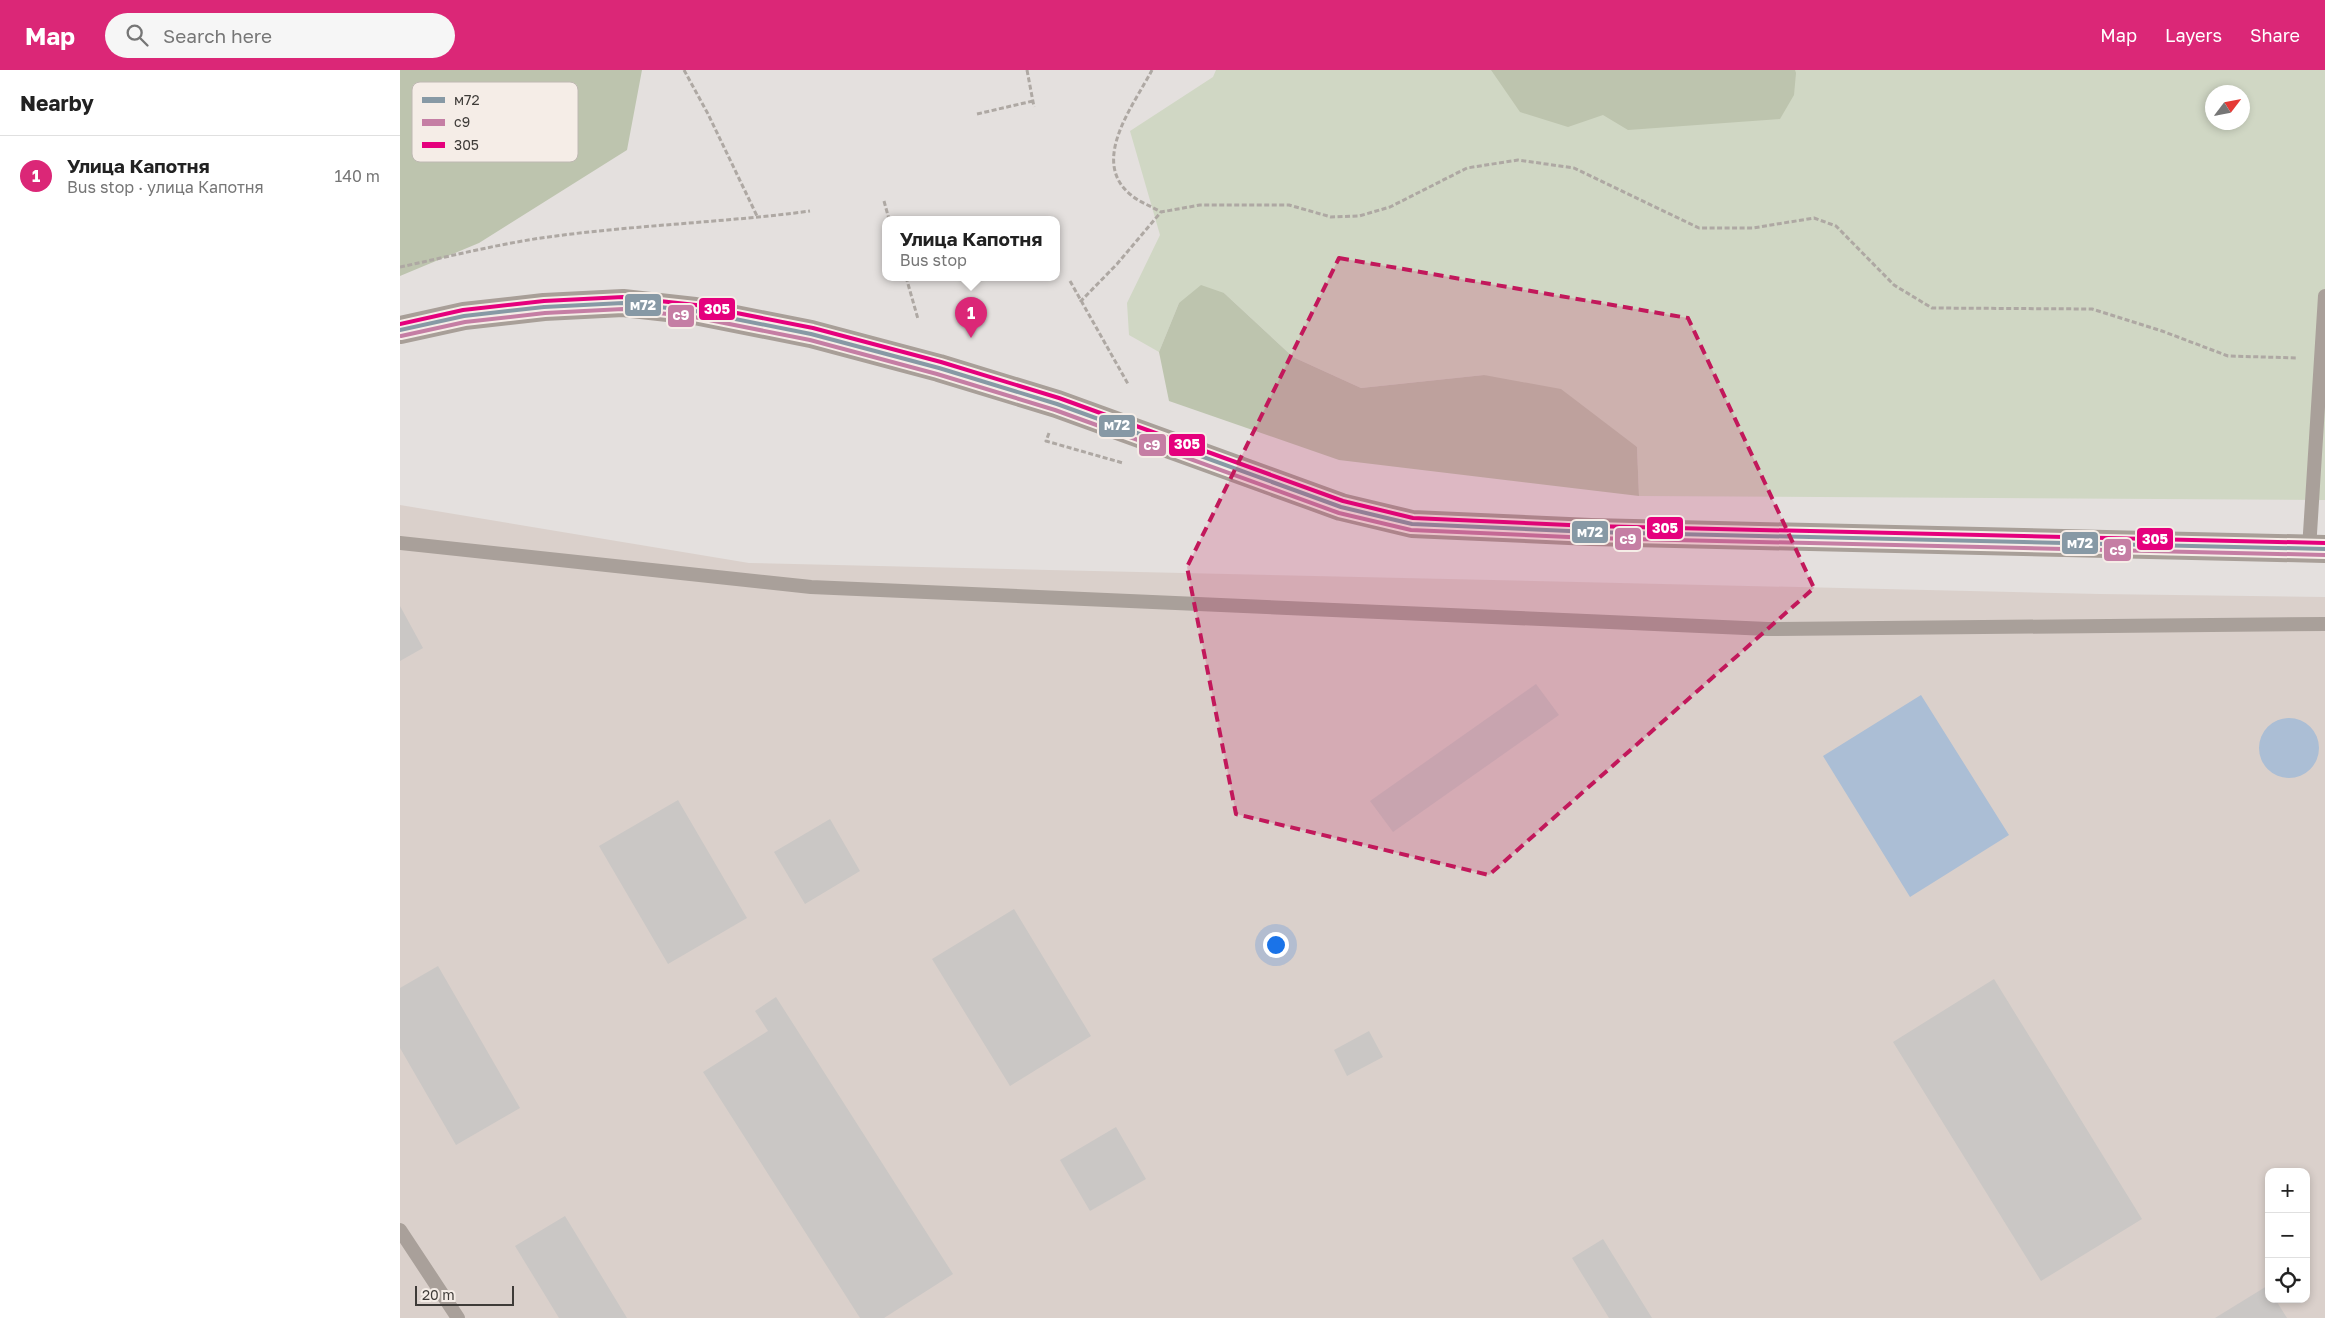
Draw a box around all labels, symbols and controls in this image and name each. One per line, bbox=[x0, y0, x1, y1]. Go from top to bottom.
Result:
search box bbox=[105, 13, 455, 58]
text: Map bbox=[25, 21, 75, 50]
icon: search bbox=[123, 21, 151, 49]
text: Search here bbox=[163, 24, 272, 47]
text: Map bbox=[2100, 24, 2137, 46]
text: Layers bbox=[2165, 24, 2222, 46]
text: Share bbox=[2250, 24, 2300, 46]
legend bbox=[412, 82, 578, 162]
north arrow bbox=[2205, 85, 2250, 130]
text: Nearby bbox=[20, 90, 94, 116]
text: м72 bbox=[454, 91, 480, 108]
text: с9 bbox=[454, 113, 470, 130]
text: 305 bbox=[454, 136, 479, 153]
text: Улица Капотня bbox=[67, 154, 210, 177]
text: 1 bbox=[32, 166, 40, 186]
text: 140 m bbox=[334, 166, 380, 186]
text: Bus stop · улица Капотня bbox=[67, 177, 264, 197]
popup bbox=[882, 216, 1060, 281]
text: Улица Капотня bbox=[900, 227, 1042, 250]
text: Bus stop bbox=[900, 250, 967, 270]
line badge: м72 bbox=[624, 293, 662, 317]
text: м72 bbox=[630, 296, 657, 313]
line badge: 305 bbox=[698, 297, 736, 321]
pin: 1 bbox=[955, 297, 987, 338]
text: 305 bbox=[704, 300, 731, 317]
line badge: с9 bbox=[667, 304, 695, 328]
text: с9 bbox=[673, 306, 690, 323]
line badge: м72 bbox=[1098, 414, 1136, 438]
text: м72 bbox=[1104, 416, 1131, 433]
line badge: с9 bbox=[1138, 433, 1167, 457]
line badge: 305 bbox=[1168, 433, 1206, 457]
text: 305 bbox=[1174, 435, 1201, 452]
text: с9 bbox=[1144, 436, 1161, 453]
line badge: 305 bbox=[1646, 516, 1684, 540]
text: 305 bbox=[1652, 519, 1679, 536]
line badge: м72 bbox=[1571, 520, 1609, 544]
text: м72 bbox=[1577, 523, 1604, 540]
line badge: с9 bbox=[1614, 527, 1642, 551]
line badge: 305 bbox=[2136, 527, 2174, 551]
text: с9 bbox=[1620, 530, 1637, 547]
text: 305 bbox=[2142, 530, 2169, 547]
line badge: м72 bbox=[2061, 531, 2099, 555]
text: м72 bbox=[2067, 534, 2094, 551]
line badge: с9 bbox=[2103, 538, 2132, 562]
text: с9 bbox=[2110, 541, 2127, 558]
your location bbox=[1263, 932, 1289, 958]
map controls bbox=[2265, 1168, 2310, 1303]
button: + bbox=[2265, 1168, 2310, 1213]
button: − bbox=[2265, 1213, 2310, 1258]
button: locate bbox=[2265, 1258, 2310, 1303]
scale bar bbox=[415, 1283, 514, 1306]
text: 20 m bbox=[422, 1286, 455, 1303]

